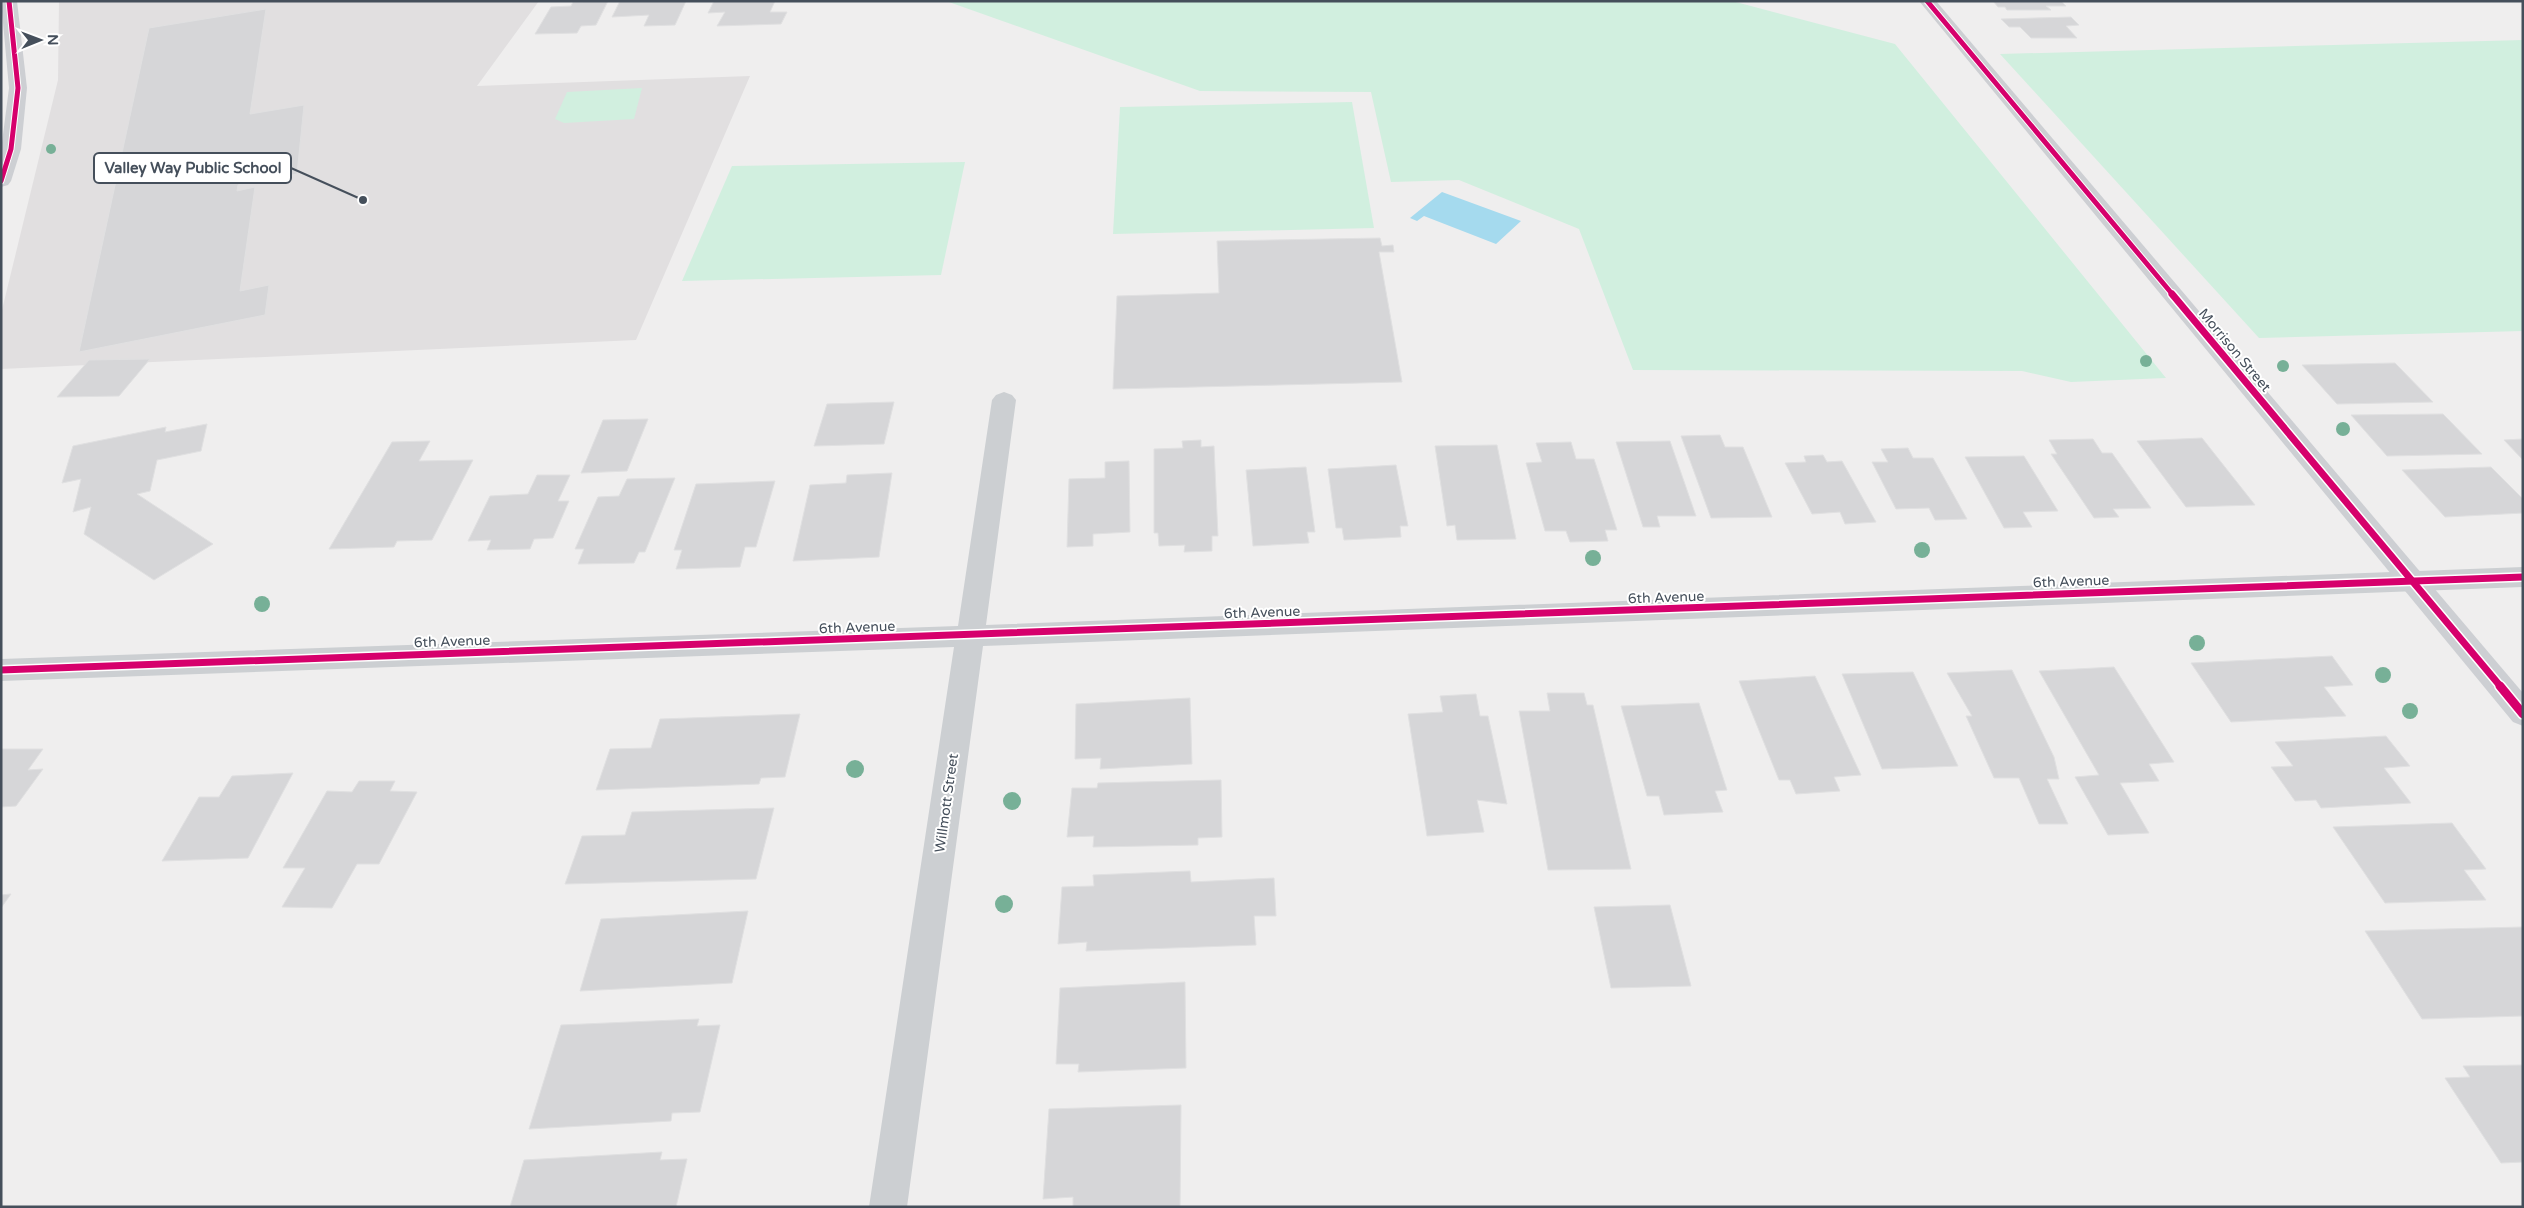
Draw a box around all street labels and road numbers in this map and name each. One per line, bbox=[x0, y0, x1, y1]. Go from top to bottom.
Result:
street label: Morrison Street bbox=[2195, 305, 2275, 396]
street label: 6th Avenue bbox=[2033, 572, 2110, 591]
street label: 6th Avenue bbox=[1628, 588, 1705, 607]
street label: 6th Avenue bbox=[1224, 603, 1301, 622]
street label: 6th Avenue bbox=[819, 618, 896, 637]
street label: 6th Avenue bbox=[414, 632, 491, 651]
street label: Willmott Street bbox=[931, 752, 962, 854]

